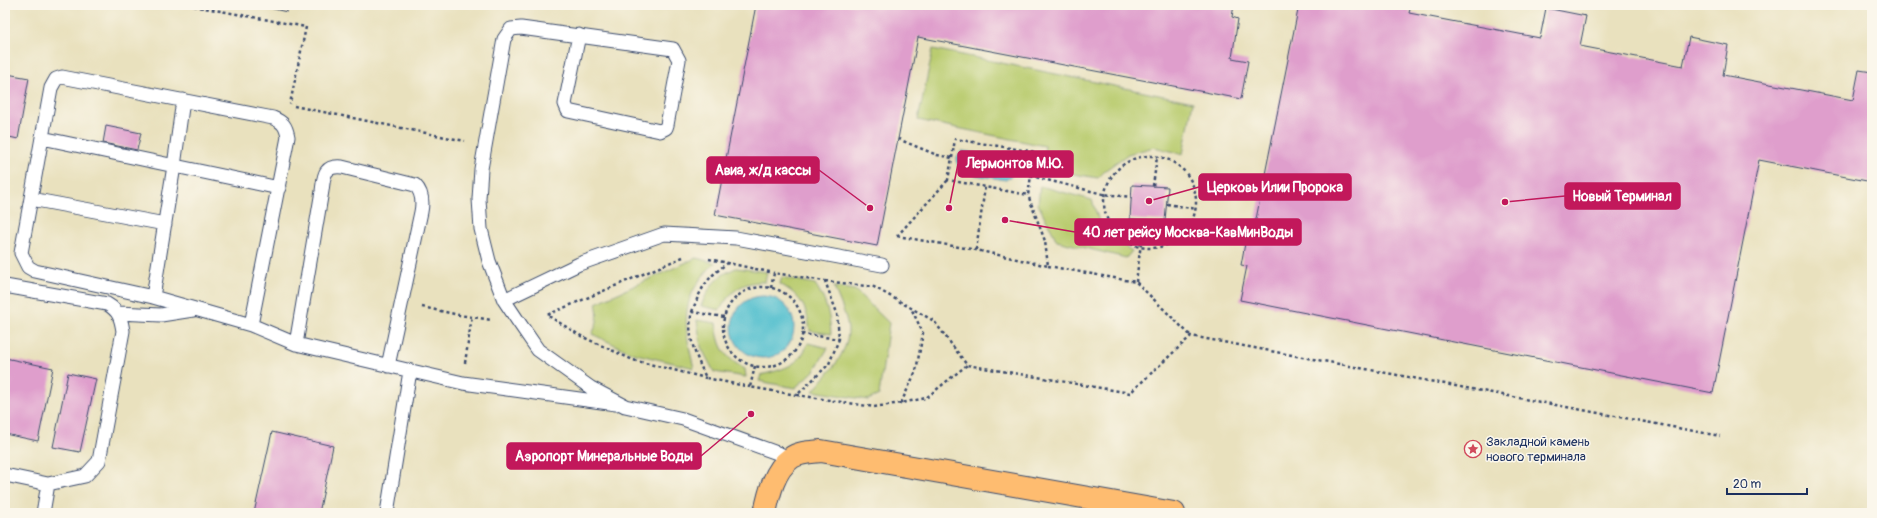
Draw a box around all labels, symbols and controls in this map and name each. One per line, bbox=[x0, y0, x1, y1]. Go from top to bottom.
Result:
callout: Лермонтов М.Ю. bbox=[958, 151, 1073, 177]
text: Лермонтов М.Ю. bbox=[965, 155, 1064, 172]
callout: Авиа, ж/д кассы bbox=[707, 157, 819, 183]
text: Авиа, ж/д кассы bbox=[715, 162, 811, 179]
callout: Церковь Илии Пророка bbox=[1199, 174, 1351, 200]
text: Церковь Илии Пророка bbox=[1207, 179, 1344, 196]
callout: Новый Терминал bbox=[1565, 183, 1680, 209]
text: Новый Терминал bbox=[1572, 188, 1672, 205]
callout: 40 лет рейсу Москва-КавМинВоды bbox=[1075, 219, 1301, 245]
text: 40 лет рейсу Москва-КавМинВоды bbox=[1083, 224, 1293, 241]
place label: Закладной камень нового терминала bbox=[1486, 434, 1590, 465]
place icon: Закладной камень нового терминала bbox=[1463, 439, 1483, 459]
callout: Аэропорт Минеральные Воды bbox=[507, 443, 701, 469]
text: Аэропорт Минеральные Воды bbox=[515, 448, 693, 465]
scale bar bbox=[1727, 470, 1807, 496]
text: 20 m bbox=[1733, 477, 1762, 492]

